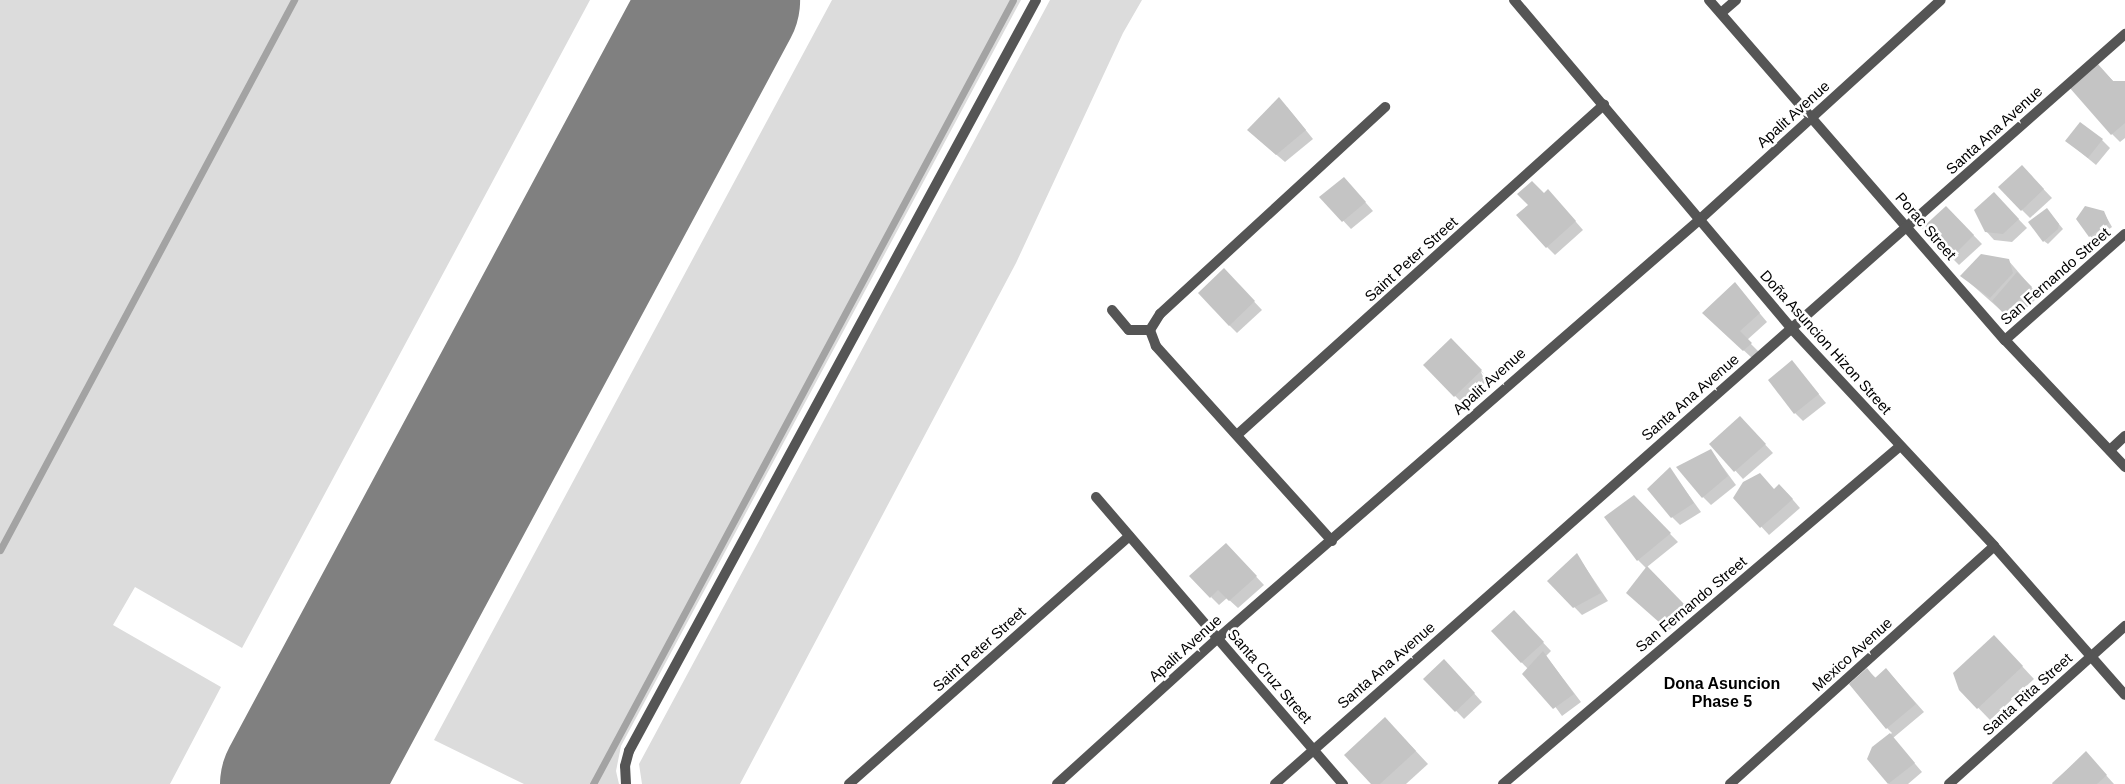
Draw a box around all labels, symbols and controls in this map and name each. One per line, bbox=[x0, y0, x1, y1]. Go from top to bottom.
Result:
street label: Apalit Avenue bbox=[1753, 76, 1833, 152]
street label: Santa Ana Avenue bbox=[1942, 82, 2046, 178]
street label: Porac Street bbox=[1892, 189, 1960, 263]
street label: Saint Peter Street bbox=[1361, 213, 1461, 305]
street label: San Fernando Street bbox=[1997, 224, 2113, 328]
street label: Doña Asuncion Hizon Street bbox=[1756, 266, 1896, 418]
street label: Apalit Avenue bbox=[1449, 343, 1529, 419]
street label: Santa Ana Avenue bbox=[1637, 349, 1743, 445]
street label: San Fernando Street bbox=[1632, 552, 1750, 656]
street label: Saint Peter Street bbox=[929, 603, 1029, 695]
street label: Apalit Avenue bbox=[1145, 610, 1225, 686]
street label: Mexico Avenue bbox=[1808, 613, 1896, 695]
street label: Santa Ana Avenue bbox=[1333, 617, 1439, 713]
street label: Santa Cruz Street bbox=[1224, 625, 1316, 727]
street label: Santa Rita Street bbox=[1979, 649, 2075, 739]
district label: Dona Asuncion Phase 5 bbox=[1663, 674, 1781, 712]

